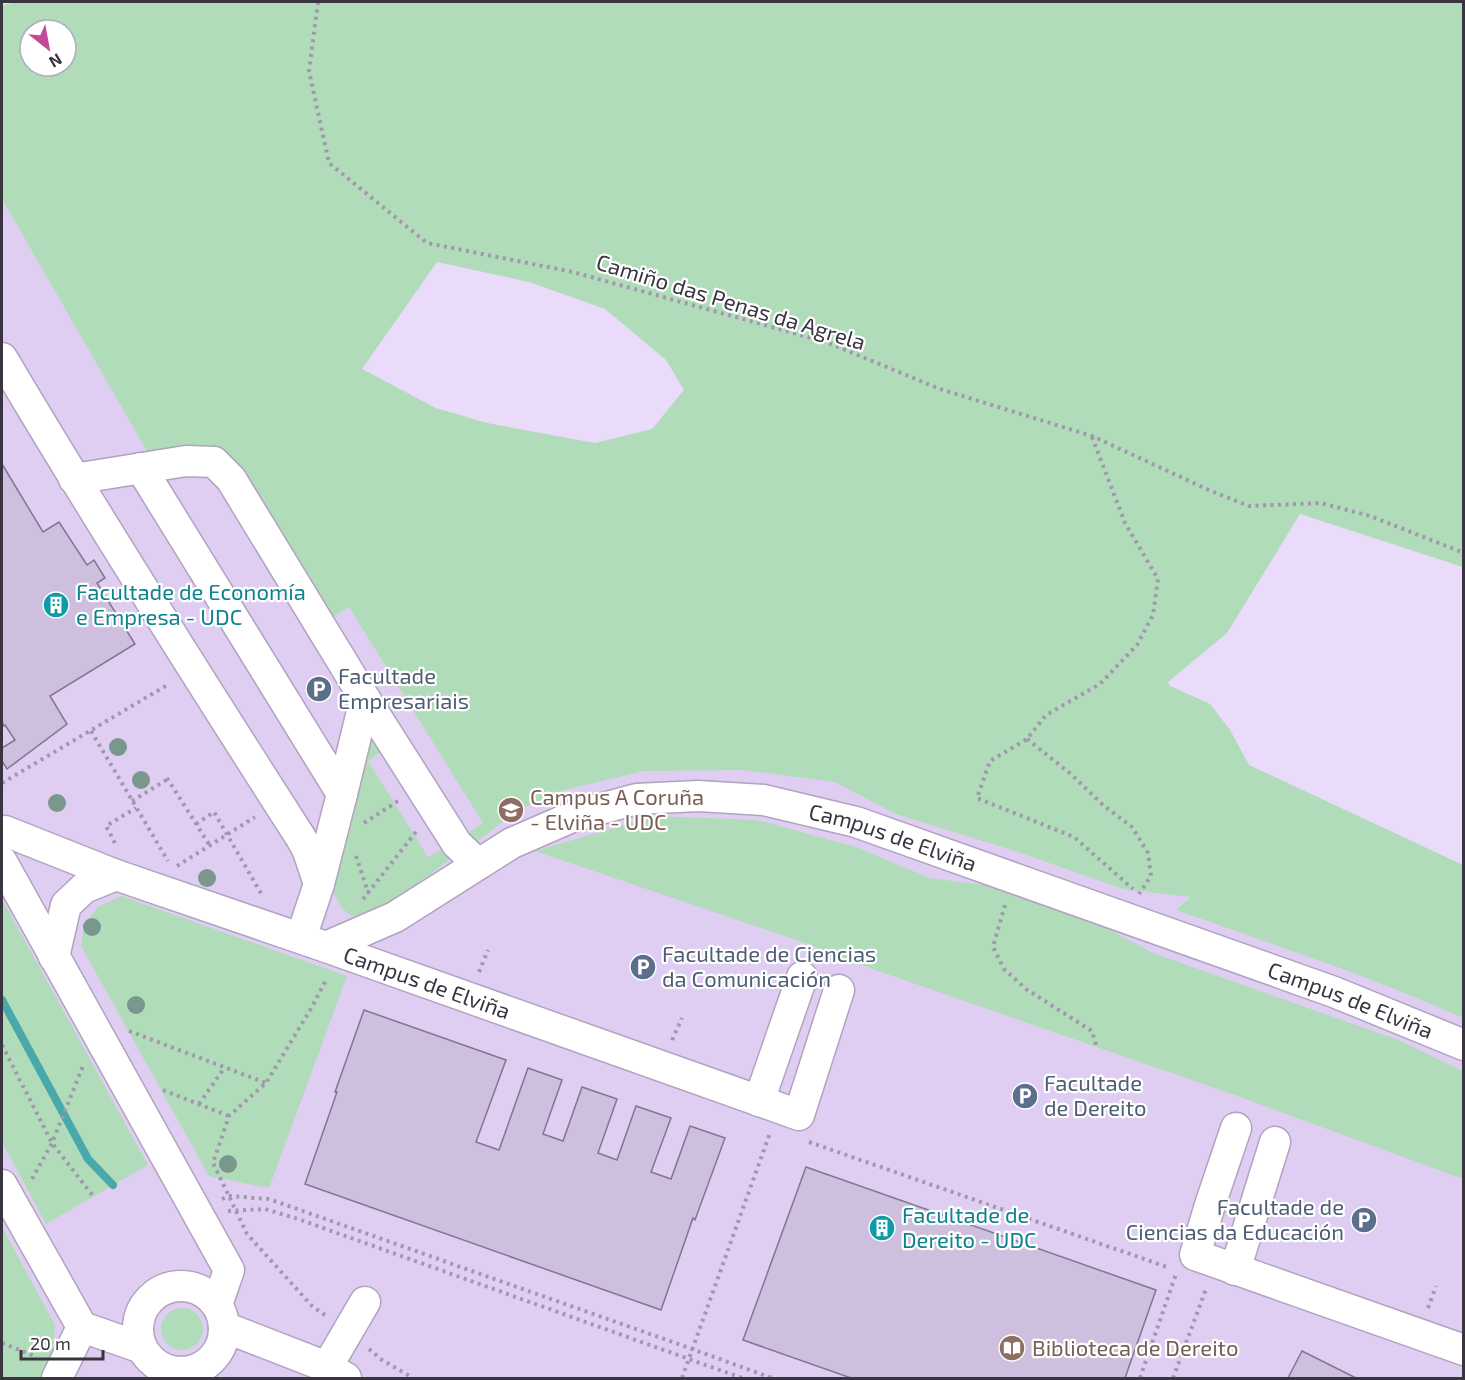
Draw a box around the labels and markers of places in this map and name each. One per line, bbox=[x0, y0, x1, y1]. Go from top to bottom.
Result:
place label: Facultade de Economía e Empresa - UDC bbox=[76, 578, 306, 629]
building icon: Facultade de Economía e Empresa - UDC bbox=[41, 590, 71, 620]
place label: Facultade Empresariais bbox=[338, 662, 469, 713]
parking icon: Facultade Empresariais bbox=[304, 674, 334, 704]
place label: Campus A Coruña - Elviña - UDC bbox=[530, 783, 704, 834]
school or university icon: Campus A Coruña - Elviña - UDC bbox=[496, 795, 526, 825]
place label: Facultade de Ciencias da Comunicación bbox=[662, 940, 876, 991]
parking icon: Facultade de Ciencias da Comunicación bbox=[628, 952, 658, 982]
place label: Facultade de Dereito bbox=[1044, 1069, 1146, 1120]
parking icon: Facultade de Dereito bbox=[1010, 1081, 1040, 1111]
place label: Facultade de Ciencias da Educación bbox=[1126, 1193, 1344, 1244]
place label: Facultade de Dereito - UDC bbox=[902, 1201, 1037, 1252]
parking icon: Facultade de Ciencias da Educación bbox=[1349, 1205, 1379, 1235]
building icon: Facultade de Dereito - UDC bbox=[867, 1213, 897, 1243]
library icon: Biblioteca de Dereito bbox=[997, 1333, 1027, 1363]
place label: Biblioteca de Dereito bbox=[1032, 1334, 1238, 1360]

